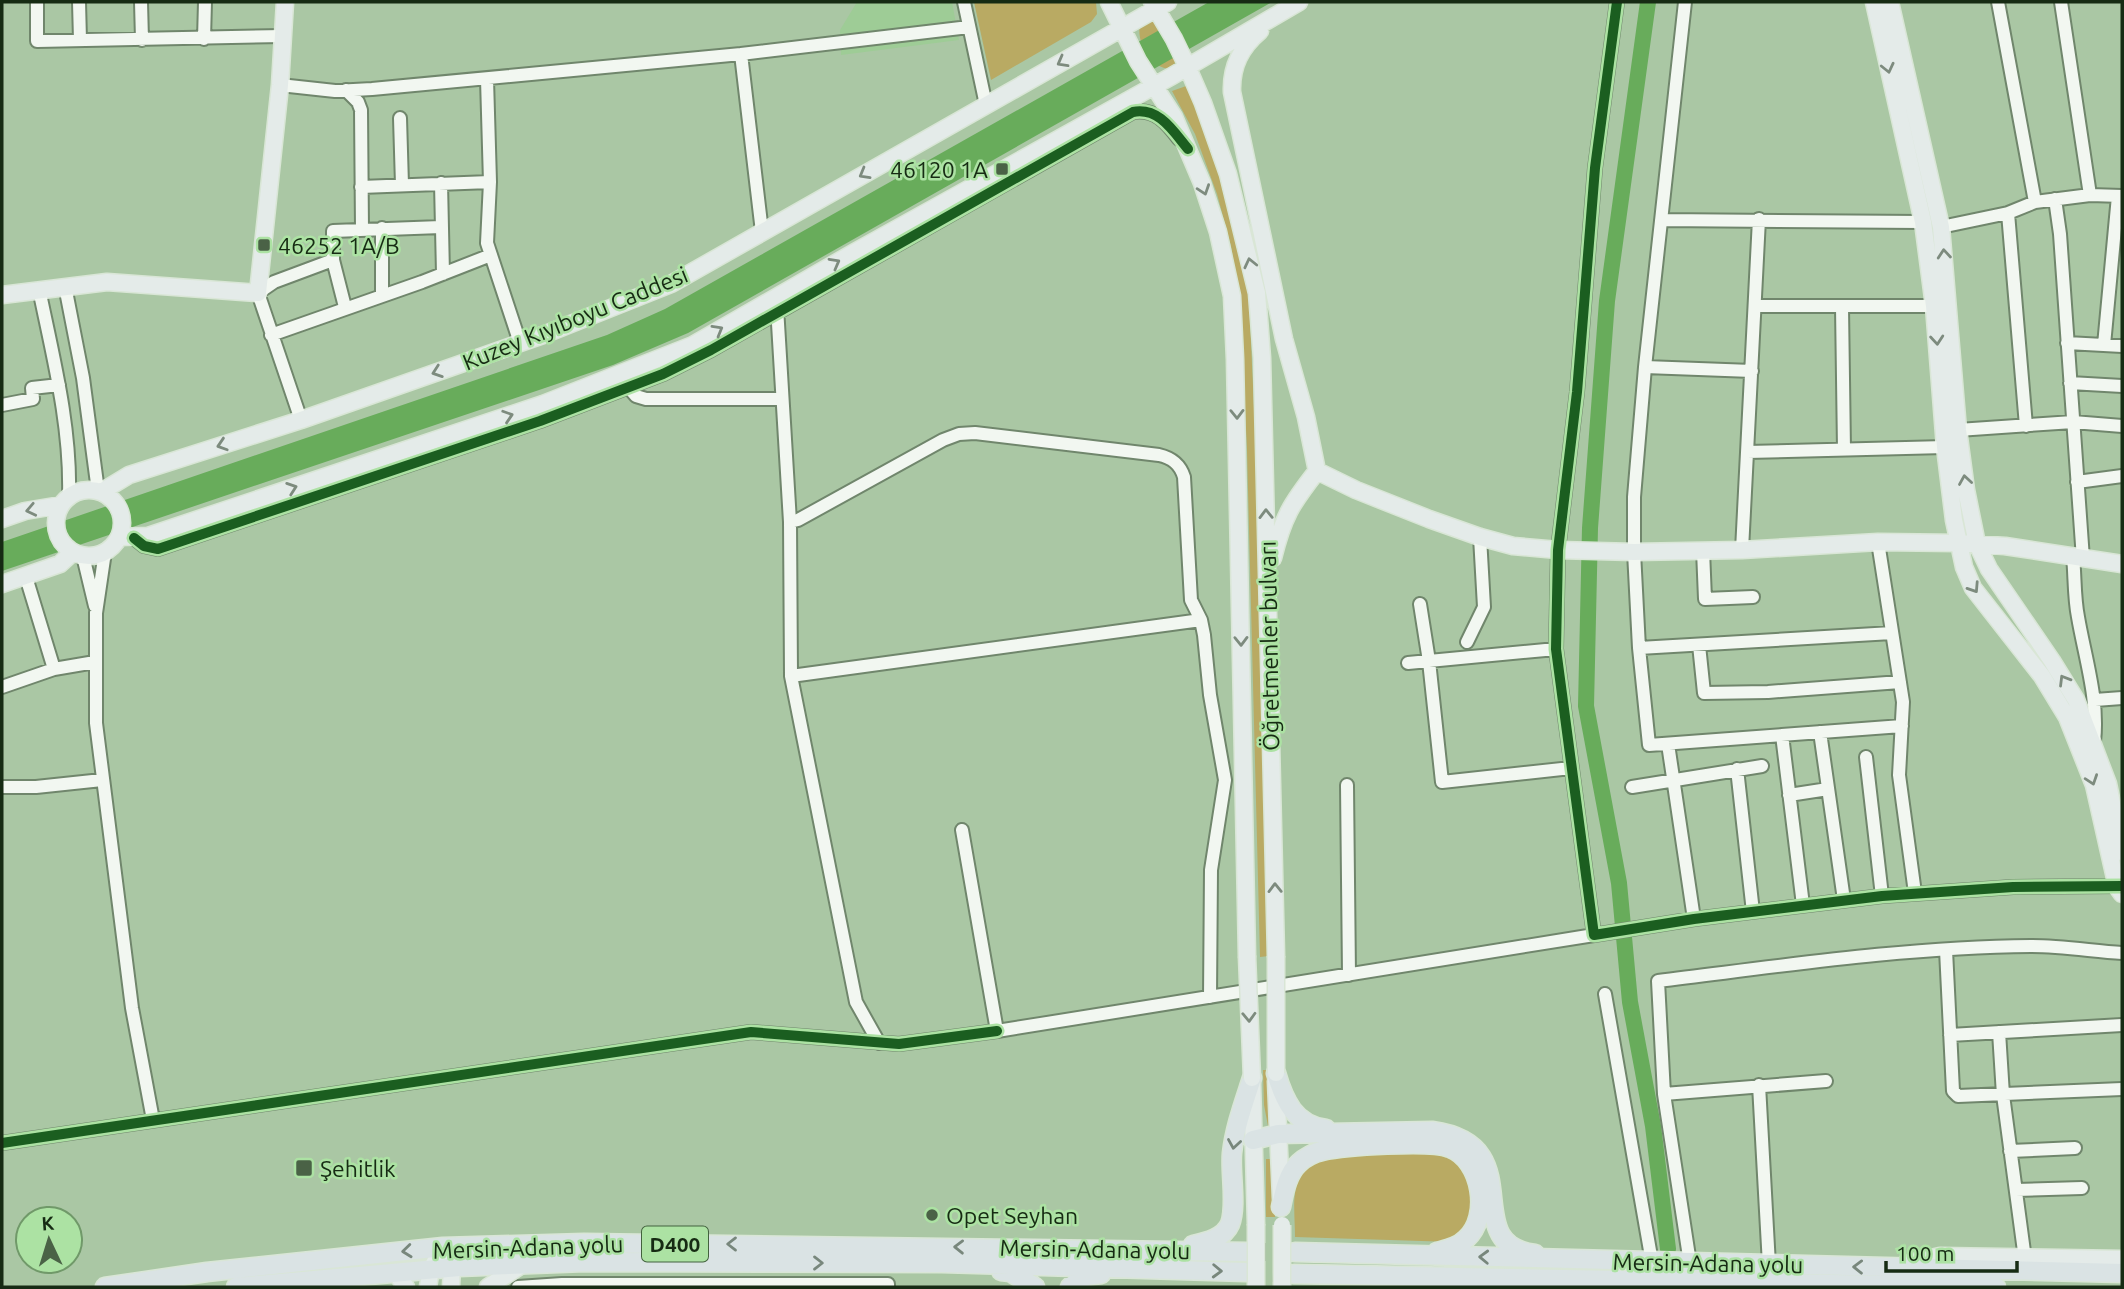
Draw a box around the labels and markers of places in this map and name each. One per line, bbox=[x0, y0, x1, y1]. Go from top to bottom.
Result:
place label: 46120 1A bbox=[890, 157, 988, 182]
marker: 46120 1A bbox=[994, 161, 1010, 177]
place label: 46252 1A/B bbox=[278, 233, 400, 258]
marker: 46252 1A/B bbox=[256, 237, 272, 253]
place label: Şehitlik bbox=[320, 1156, 396, 1181]
marker: Şehitlik bbox=[294, 1158, 314, 1178]
place label: Opet Seyhan bbox=[946, 1203, 1078, 1228]
marker: Opet Seyhan bbox=[924, 1207, 940, 1223]

